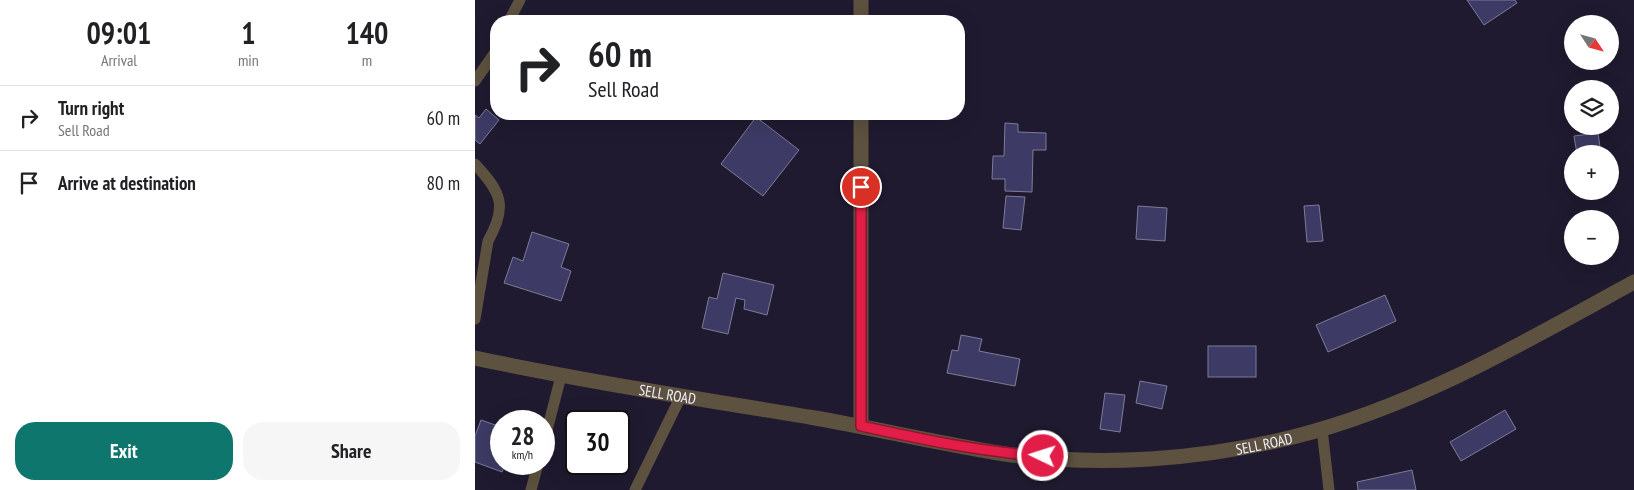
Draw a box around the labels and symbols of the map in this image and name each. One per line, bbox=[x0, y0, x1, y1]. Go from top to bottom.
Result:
north arrow bbox=[1564, 15, 1619, 70]
pin bbox=[840, 166, 882, 208]
street label: SELL ROAD bbox=[638, 380, 698, 408]
speed limit sign: 30 bbox=[565, 410, 630, 475]
street label: SELL ROAD bbox=[1234, 428, 1294, 458]
position arrow bbox=[1016, 429, 1068, 481]

